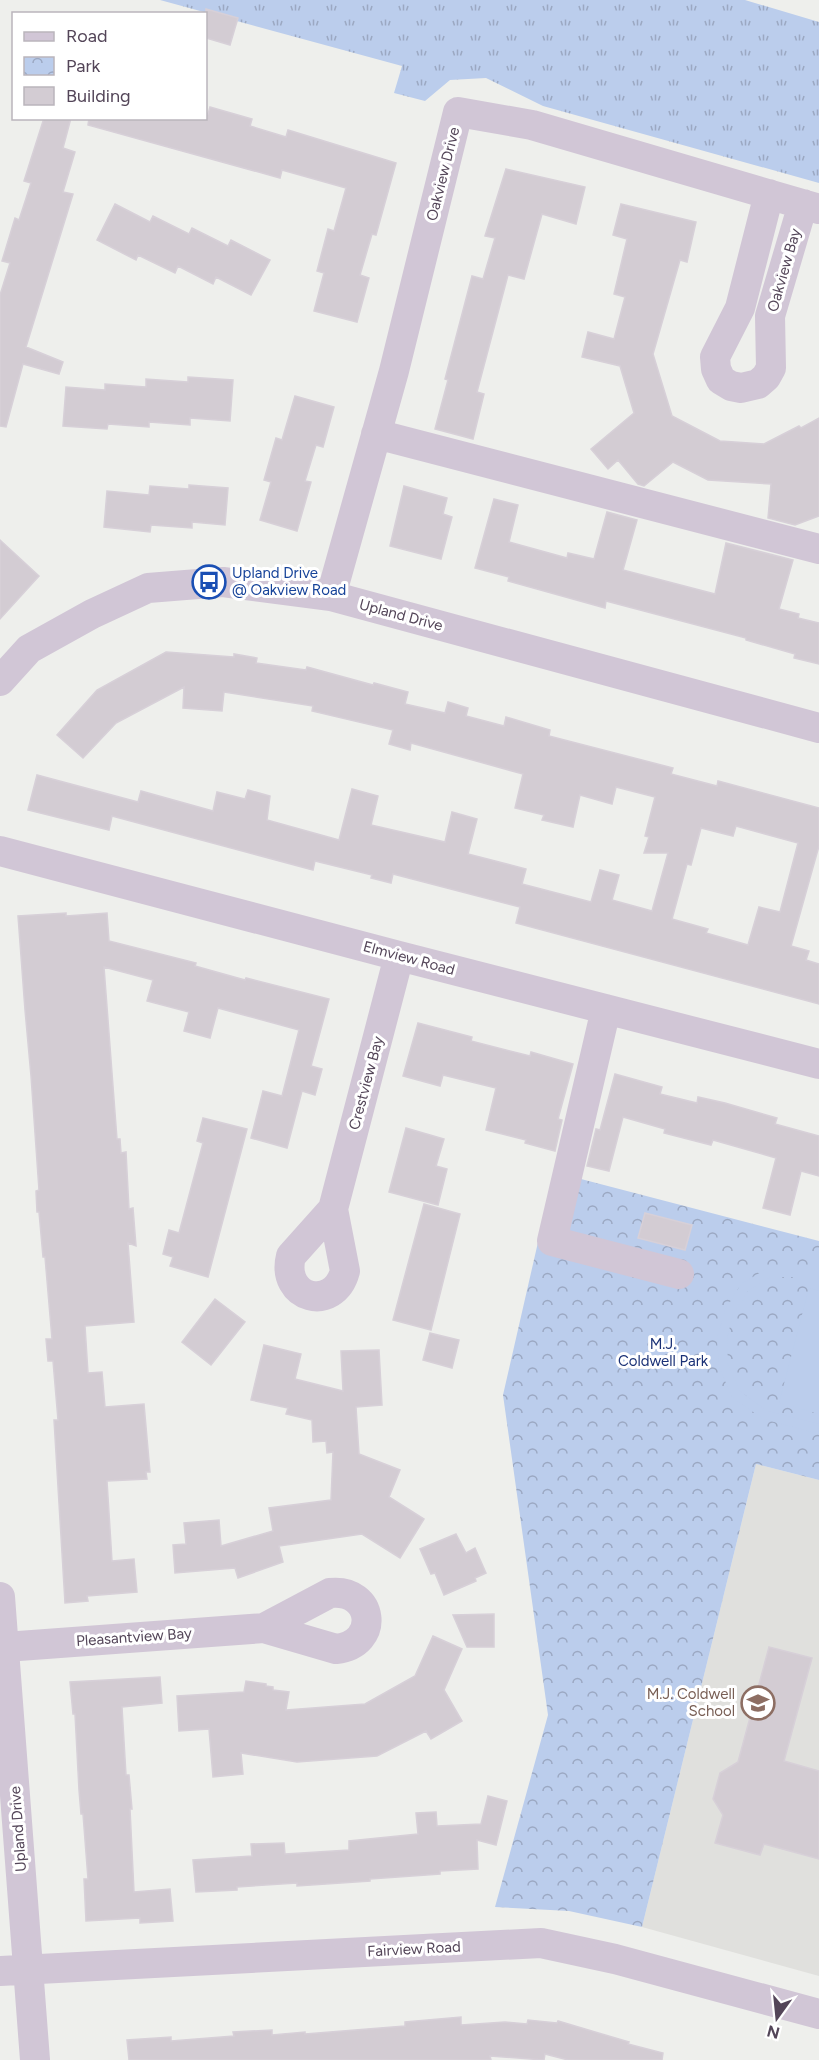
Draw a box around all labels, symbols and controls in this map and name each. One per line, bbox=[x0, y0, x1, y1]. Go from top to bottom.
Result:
legend bbox=[12, 12, 207, 120]
text: Road bbox=[66, 25, 107, 47]
text: Park bbox=[66, 55, 101, 77]
text: Building bbox=[66, 85, 131, 107]
street label: Oakview Drive bbox=[423, 125, 463, 223]
street label: Oakview Bay bbox=[764, 226, 805, 314]
bus stop icon: Upland Drive @ Oakview Road bbox=[191, 564, 227, 600]
place label: Upland Drive @ Oakview Road bbox=[232, 564, 346, 599]
street label: Upland Drive bbox=[357, 595, 445, 635]
street label: Elmview Road bbox=[361, 937, 457, 979]
street label: Crestview Bay bbox=[345, 1034, 387, 1132]
park label: M.J. Coldwell Park bbox=[618, 1335, 709, 1370]
street label: Pleasantview Bay bbox=[76, 1624, 193, 1650]
place label: M.J. Coldwell School bbox=[647, 1685, 735, 1720]
school or university icon: M.J. Coldwell School bbox=[740, 1685, 776, 1721]
street label: Upland Drive bbox=[6, 1785, 30, 1873]
street label: Fairview Road bbox=[367, 1938, 461, 1960]
north arrow bbox=[747, 1988, 807, 2048]
text: N bbox=[765, 2021, 782, 2043]

